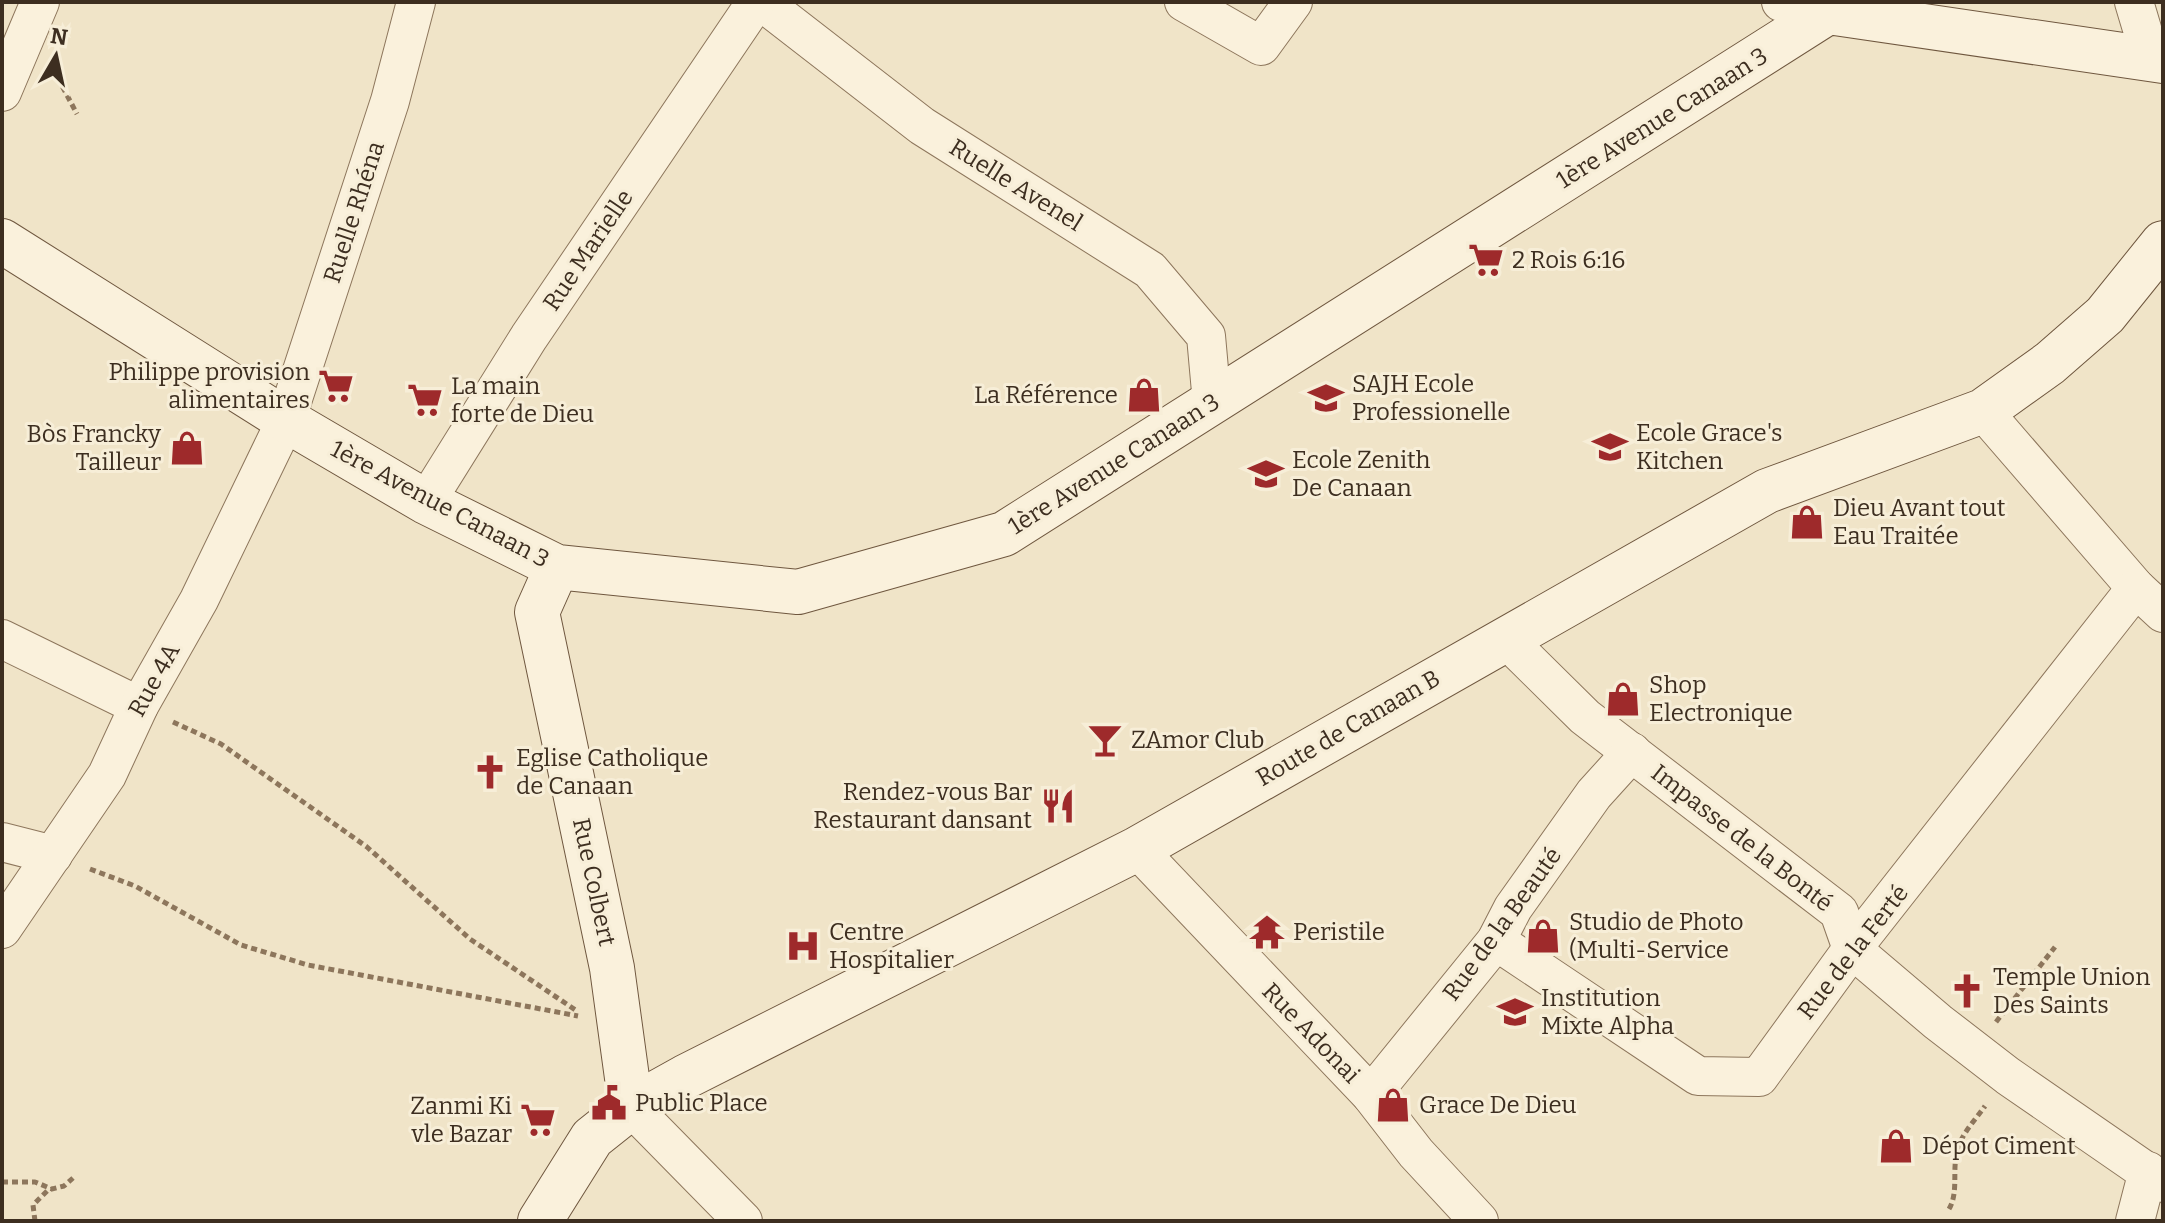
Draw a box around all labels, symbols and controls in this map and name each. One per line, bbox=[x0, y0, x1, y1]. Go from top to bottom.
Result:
north arrow bbox=[16, 16, 96, 96]
text: N bbox=[49, 22, 70, 51]
street label: 1ère Avenue Canaan 3 bbox=[1551, 42, 1773, 194]
street label: Ruelle Avenel bbox=[944, 133, 1088, 237]
street label: Ruelle Rhéna bbox=[318, 138, 390, 286]
street label: Rue Marielle bbox=[537, 184, 639, 316]
supermarket icon: 2 Rois 6:16 bbox=[1467, 241, 1505, 279]
place label: 2 Rois 6:16 bbox=[1512, 246, 1625, 274]
place label: Philippe provision alimentaires bbox=[108, 358, 310, 414]
supermarket icon: Philippe provision alimentaires bbox=[317, 367, 355, 405]
place label: SAJH Ecole Professionelle bbox=[1352, 370, 1510, 426]
place label: La main forte de Dieu bbox=[451, 372, 594, 428]
shop icon: La Référence bbox=[1125, 376, 1163, 414]
school or university icon: SAJH Ecole Professionelle bbox=[1307, 379, 1345, 417]
supermarket icon: La main forte de Dieu bbox=[406, 381, 444, 419]
place label: La Référence bbox=[974, 381, 1118, 409]
street label: 1ère Avenue Canaan 3 bbox=[1003, 388, 1225, 540]
place label: Ecole Grace's Kitchen bbox=[1636, 419, 1783, 475]
place label: Bòs Francky Tailleur bbox=[26, 420, 161, 476]
school or university icon: Ecole Grace's Kitchen bbox=[1591, 428, 1629, 466]
shop icon: Bòs Francky Tailleur bbox=[168, 429, 206, 467]
street label: 1ère Avenue Canaan 3 bbox=[326, 435, 554, 573]
place label: Ecole Zenith De Canaan bbox=[1292, 446, 1431, 502]
school or university icon: Ecole Zenith De Canaan bbox=[1247, 455, 1285, 493]
place label: Dieu Avant tout Eau Traitée bbox=[1833, 494, 2006, 550]
shop icon: Dieu Avant tout Eau Traitée bbox=[1788, 503, 1826, 541]
street label: Rue 4A bbox=[123, 639, 185, 721]
street label: Route de Canaan B bbox=[1251, 664, 1445, 792]
place label: Shop Electronique bbox=[1649, 671, 1793, 727]
shop icon: Shop Electronique bbox=[1604, 680, 1642, 718]
bar icon: ZAmor Club bbox=[1086, 721, 1124, 759]
place label: ZAmor Club bbox=[1131, 726, 1264, 754]
place label: Eglise Catholique de Canaan bbox=[516, 744, 708, 800]
church icon: Eglise Catholique de Canaan bbox=[471, 753, 509, 791]
street label: Impasse de la Bonté bbox=[1646, 759, 1838, 917]
place label: Rendez-vous Bar Restaurant dansant bbox=[813, 778, 1032, 834]
restaurant icon: Rendez-vous Bar Restaurant dansant bbox=[1039, 787, 1077, 825]
street label: Rue Colbert bbox=[567, 815, 621, 949]
street label: Rue de la Beauté bbox=[1437, 842, 1567, 1006]
street label: Rue de la Ferté bbox=[1792, 879, 1914, 1025]
place label: Studio de Photo (Multi-Service bbox=[1569, 908, 1744, 964]
temple icon: Peristile bbox=[1248, 913, 1286, 951]
shop icon: Studio de Photo (Multi-Service bbox=[1524, 917, 1562, 955]
place label: Centre Hospitalier bbox=[829, 918, 954, 974]
place label: Peristile bbox=[1293, 918, 1385, 946]
hospital icon: Centre Hospitalier bbox=[784, 927, 822, 965]
place label: Temple Union Des Saints bbox=[1993, 963, 2150, 1019]
church icon: Temple Union Des Saints bbox=[1948, 972, 1986, 1010]
street label: Rue Adonai bbox=[1256, 977, 1366, 1089]
place label: Institution Mixte Alpha bbox=[1541, 984, 1674, 1040]
school or university icon: Institution Mixte Alpha bbox=[1496, 993, 1534, 1031]
public building icon: Public Place bbox=[590, 1084, 628, 1122]
shop icon: Grace De Dieu bbox=[1374, 1086, 1412, 1124]
place label: Public Place bbox=[635, 1089, 768, 1117]
place label: Grace De Dieu bbox=[1419, 1091, 1577, 1119]
place label: Zanmi Ki vle Bazar bbox=[410, 1092, 512, 1148]
supermarket icon: Zanmi Ki vle Bazar bbox=[519, 1101, 557, 1139]
shop icon: Dépot Ciment bbox=[1877, 1127, 1915, 1165]
place label: Dépot Ciment bbox=[1922, 1132, 2076, 1160]

